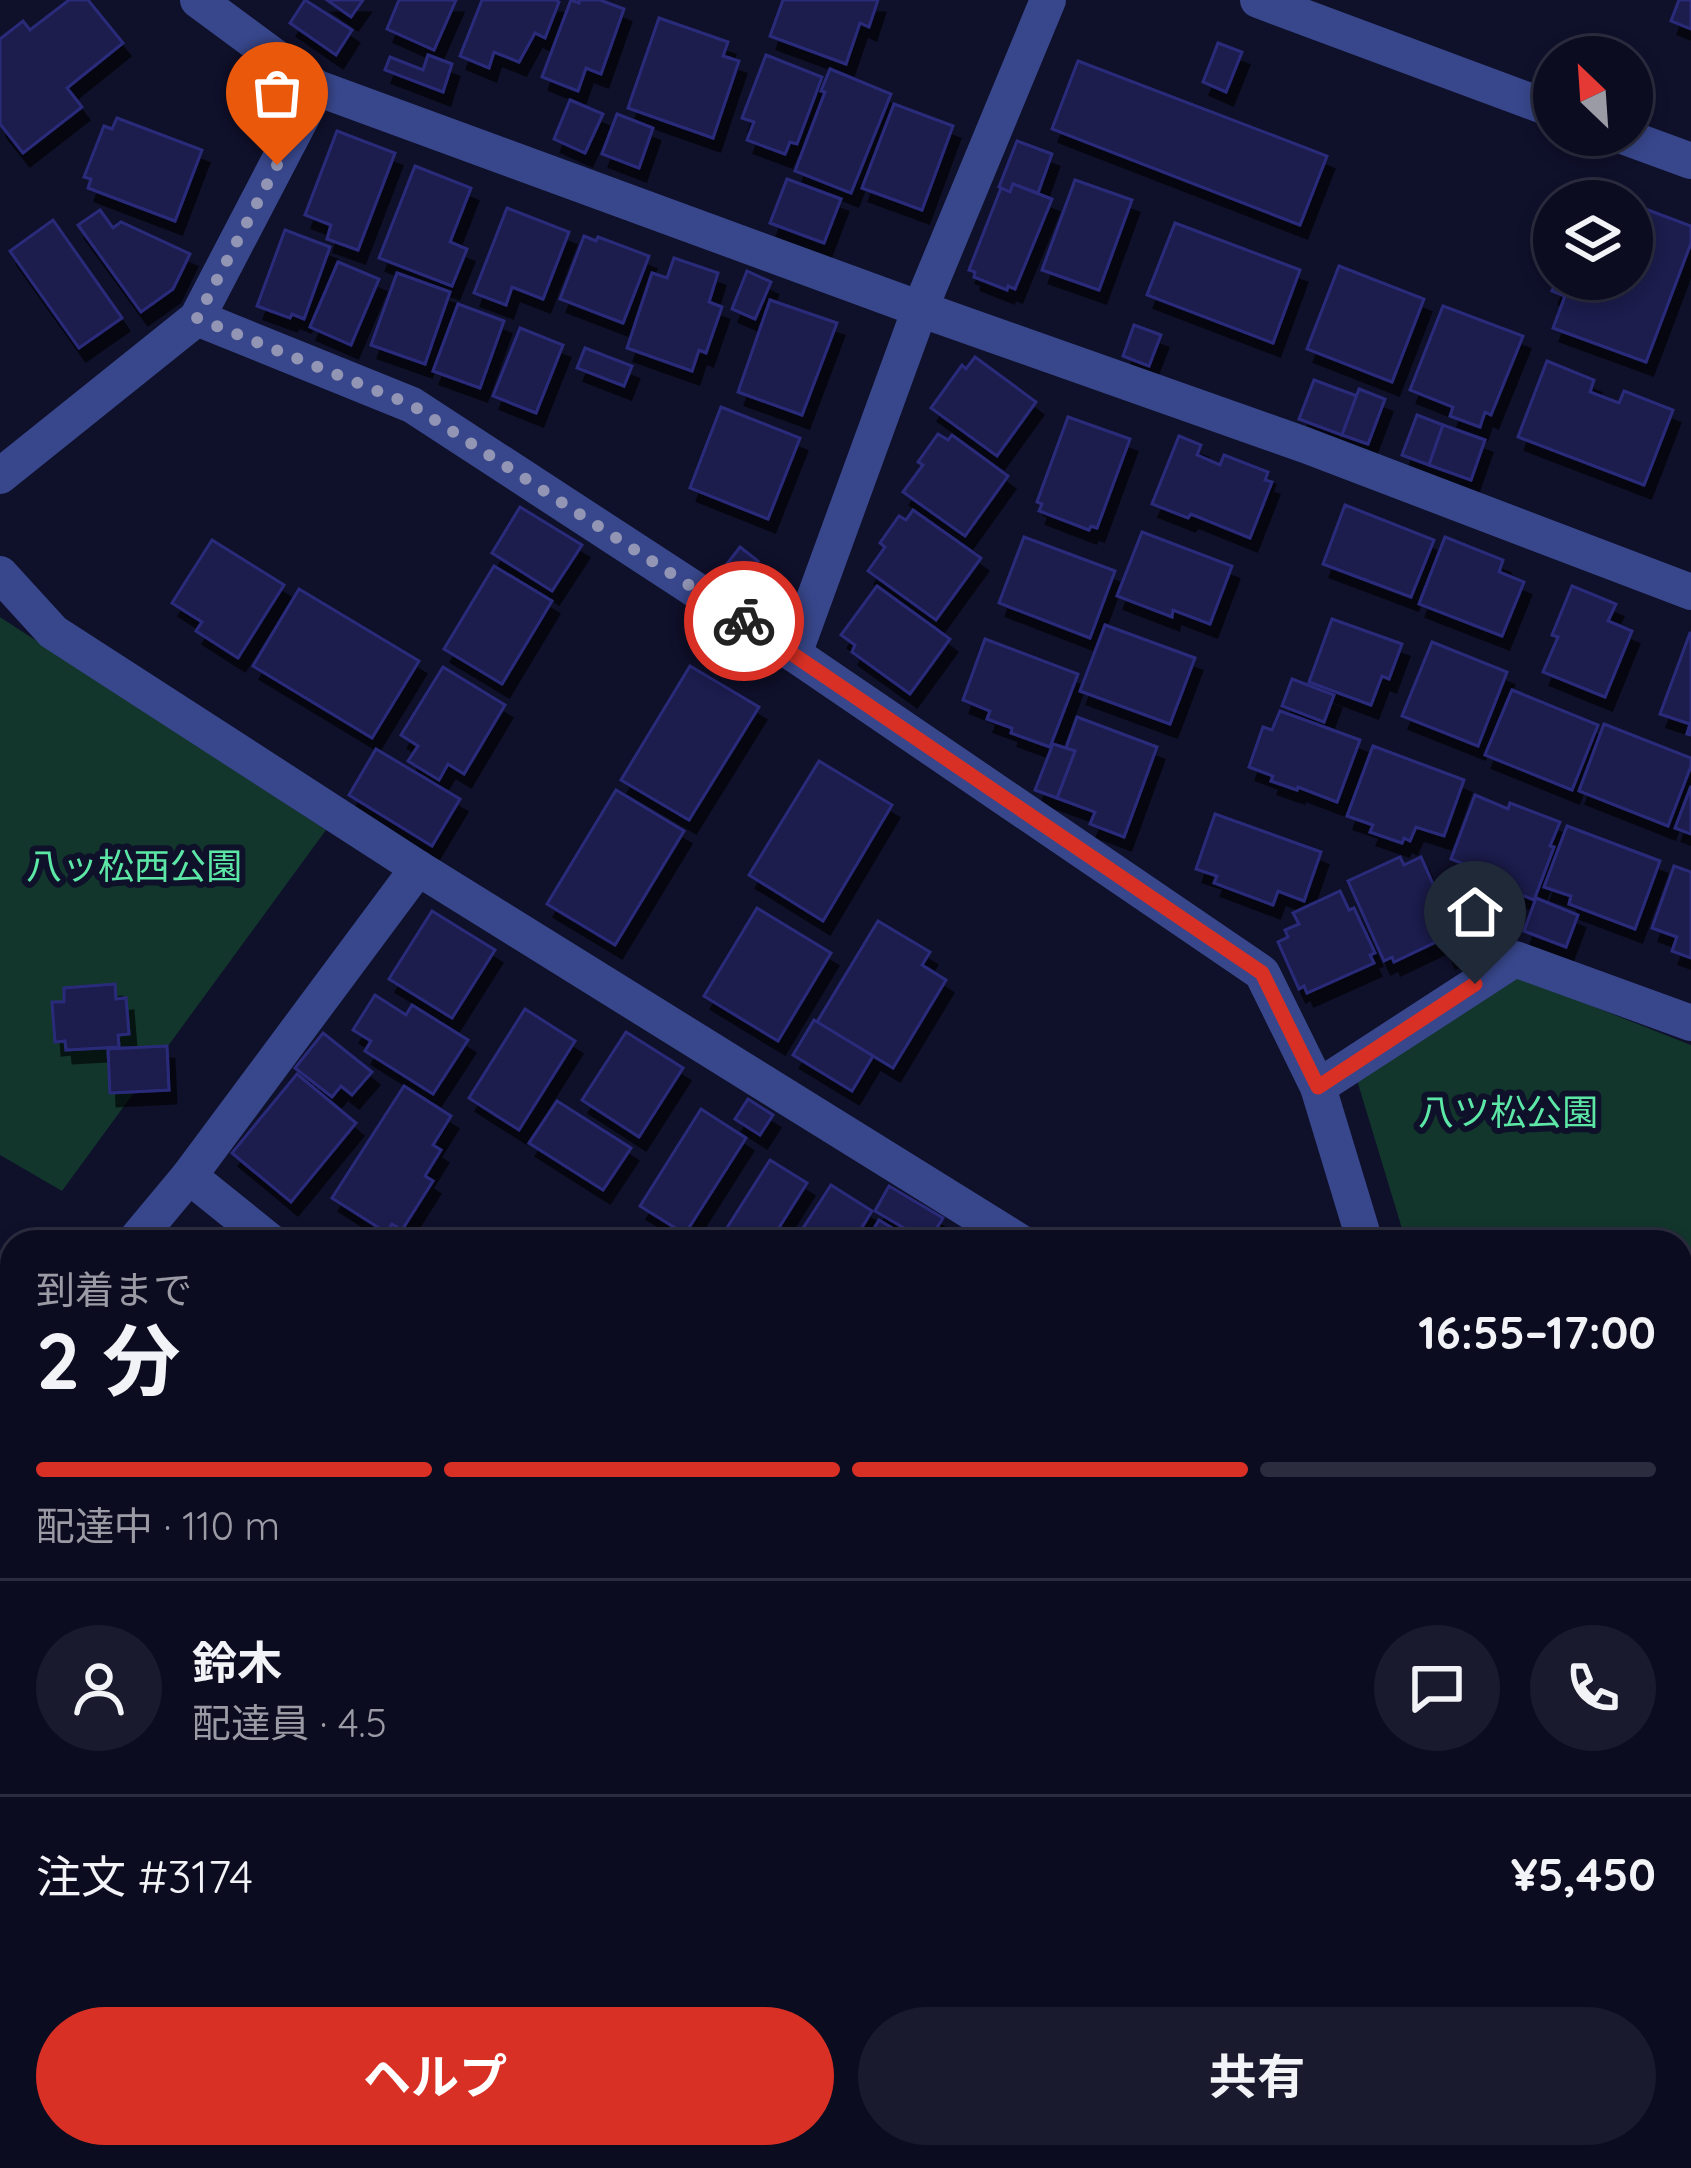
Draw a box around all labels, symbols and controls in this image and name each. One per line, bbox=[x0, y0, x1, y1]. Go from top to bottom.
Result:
north arrow bbox=[1533, 36, 1653, 156]
map controls bbox=[1533, 36, 1653, 300]
pin bbox=[226, 42, 328, 165]
icon: bag bbox=[244, 60, 310, 126]
button: layers bbox=[1533, 180, 1653, 300]
courier bbox=[684, 561, 804, 681]
icon: bike bbox=[711, 588, 777, 654]
park label: 八ッ松西公園 bbox=[26, 843, 242, 888]
pin bbox=[1424, 861, 1526, 984]
icon: home bbox=[1442, 879, 1508, 945]
park label: 八ツ松公園 bbox=[1418, 1089, 1598, 1134]
text: 到着まで bbox=[36, 1265, 192, 1314]
text: 16:55–17:00 bbox=[1418, 1304, 1656, 1360]
text: 2 分 bbox=[36, 1311, 180, 1409]
text: 配達中 · 110 m bbox=[36, 1501, 280, 1550]
button: person bbox=[36, 1625, 162, 1751]
button: chat bbox=[1374, 1625, 1500, 1751]
button: phone bbox=[1530, 1625, 1656, 1751]
text: 鈴木 bbox=[192, 1634, 282, 1690]
text: 配達員 · 4.5 bbox=[192, 1698, 387, 1747]
text: ¥5,450 bbox=[1511, 1846, 1656, 1902]
text: 注文 #3174 bbox=[36, 1848, 253, 1904]
button: ヘルプ bbox=[36, 2007, 834, 2145]
button: 共有 bbox=[858, 2007, 1656, 2145]

